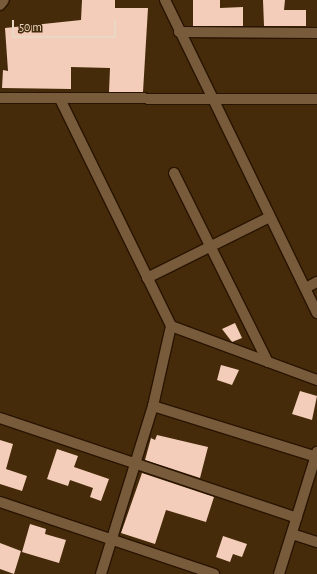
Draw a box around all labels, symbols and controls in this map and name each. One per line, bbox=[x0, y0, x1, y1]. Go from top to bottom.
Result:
scale bar bbox=[14, 12, 118, 38]
text: 50 m bbox=[19, 21, 42, 33]

